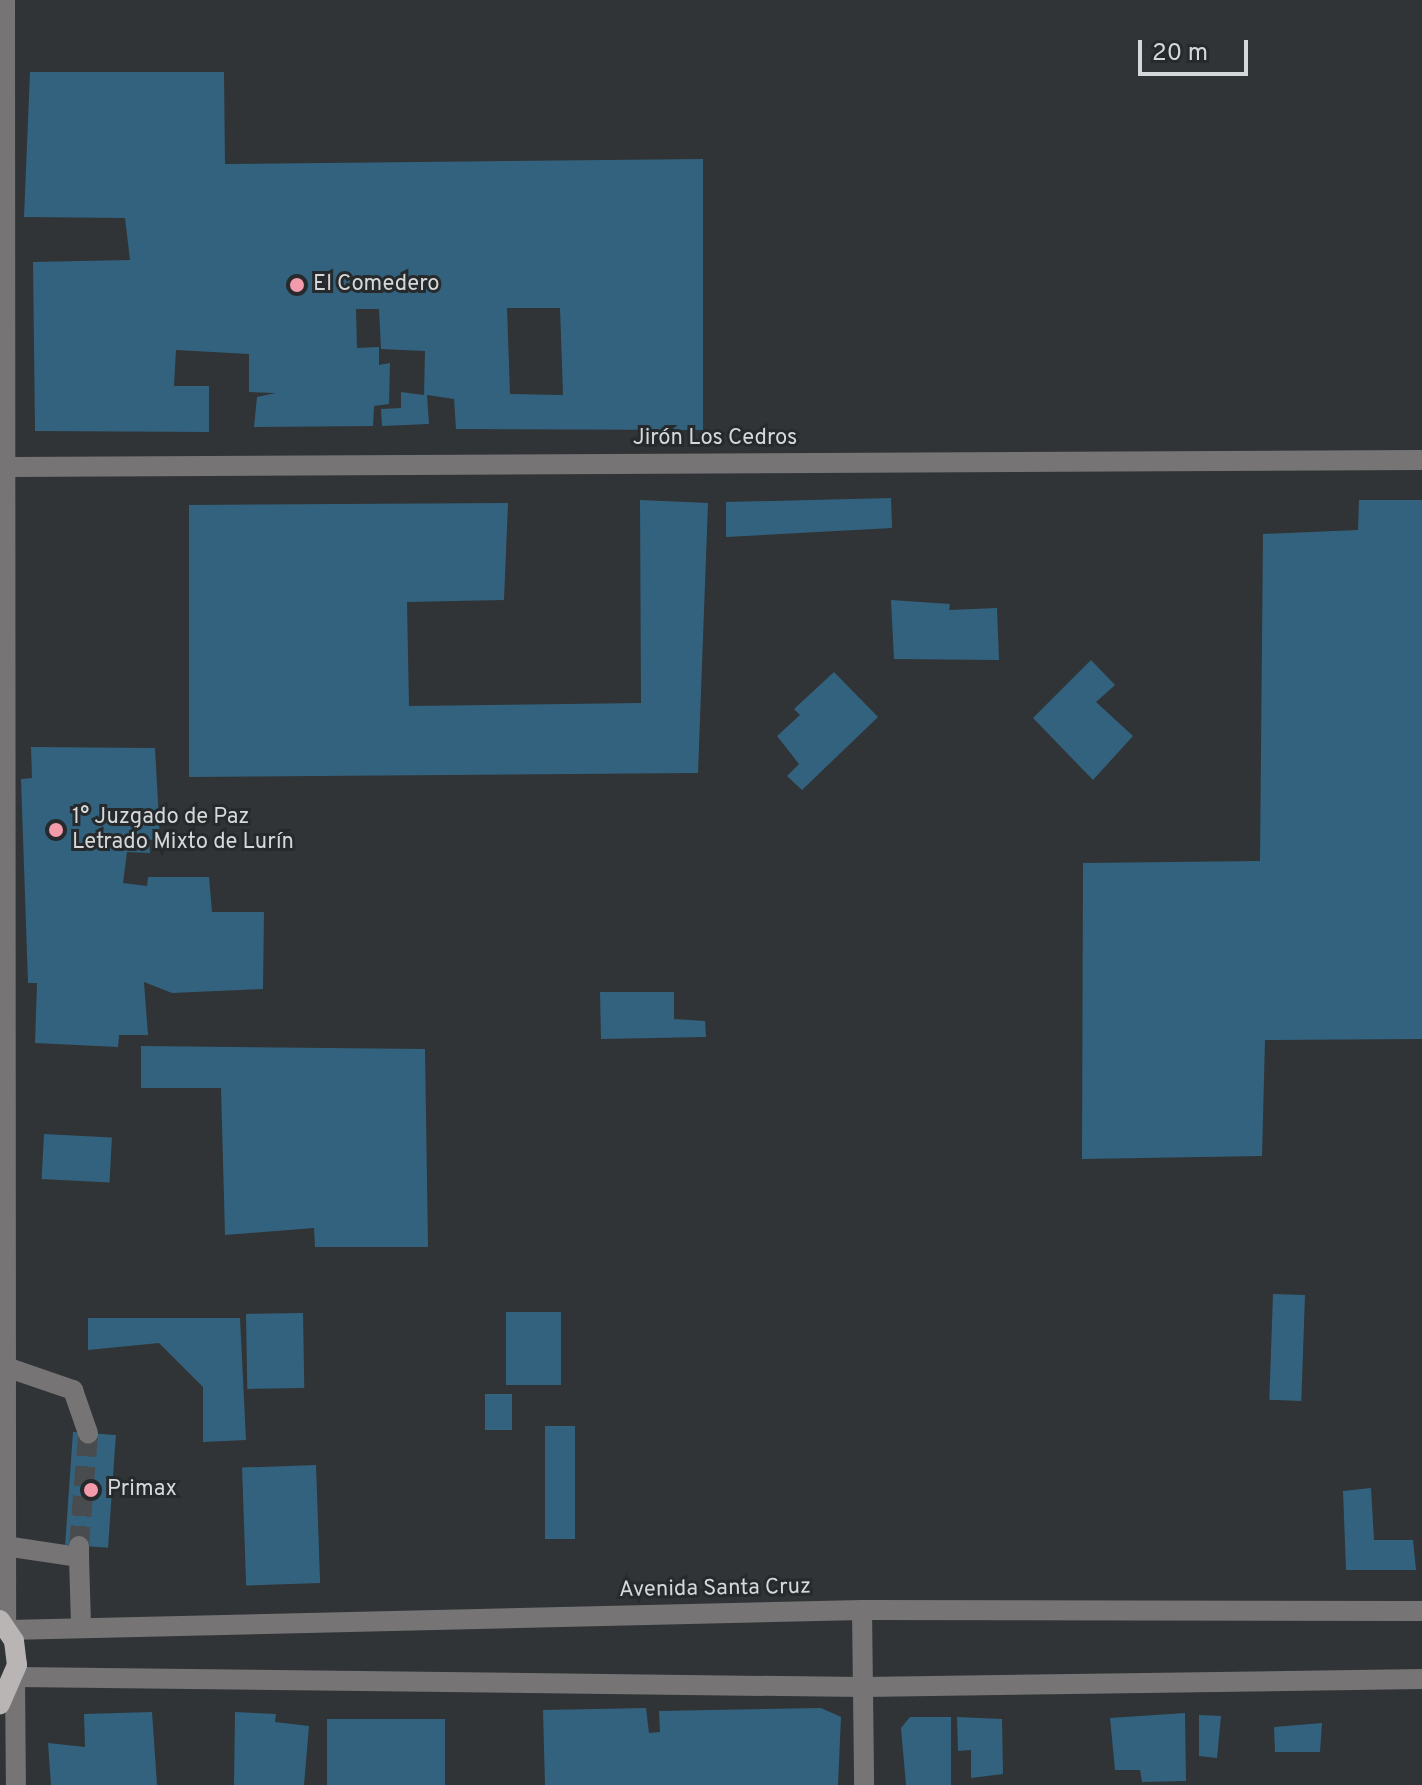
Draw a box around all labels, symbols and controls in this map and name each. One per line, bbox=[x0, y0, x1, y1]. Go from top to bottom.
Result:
scale bar bbox=[1142, 24, 1252, 74]
text: 20 m bbox=[1152, 39, 1208, 69]
place label: El Comedero bbox=[313, 272, 440, 298]
marker: El Comedero bbox=[288, 276, 306, 294]
street label: Jirón Los Cedros bbox=[633, 426, 797, 452]
place label: 1° Juzgado de Paz Letrado Mixto de Lurín bbox=[72, 804, 294, 856]
marker: 1° Juzgado de Paz Letrado Mixto de Lurín bbox=[47, 821, 65, 839]
place label: Primax bbox=[107, 1477, 177, 1503]
marker: Primax bbox=[82, 1481, 100, 1499]
street label: Avenida Santa Cruz bbox=[619, 1574, 811, 1604]

